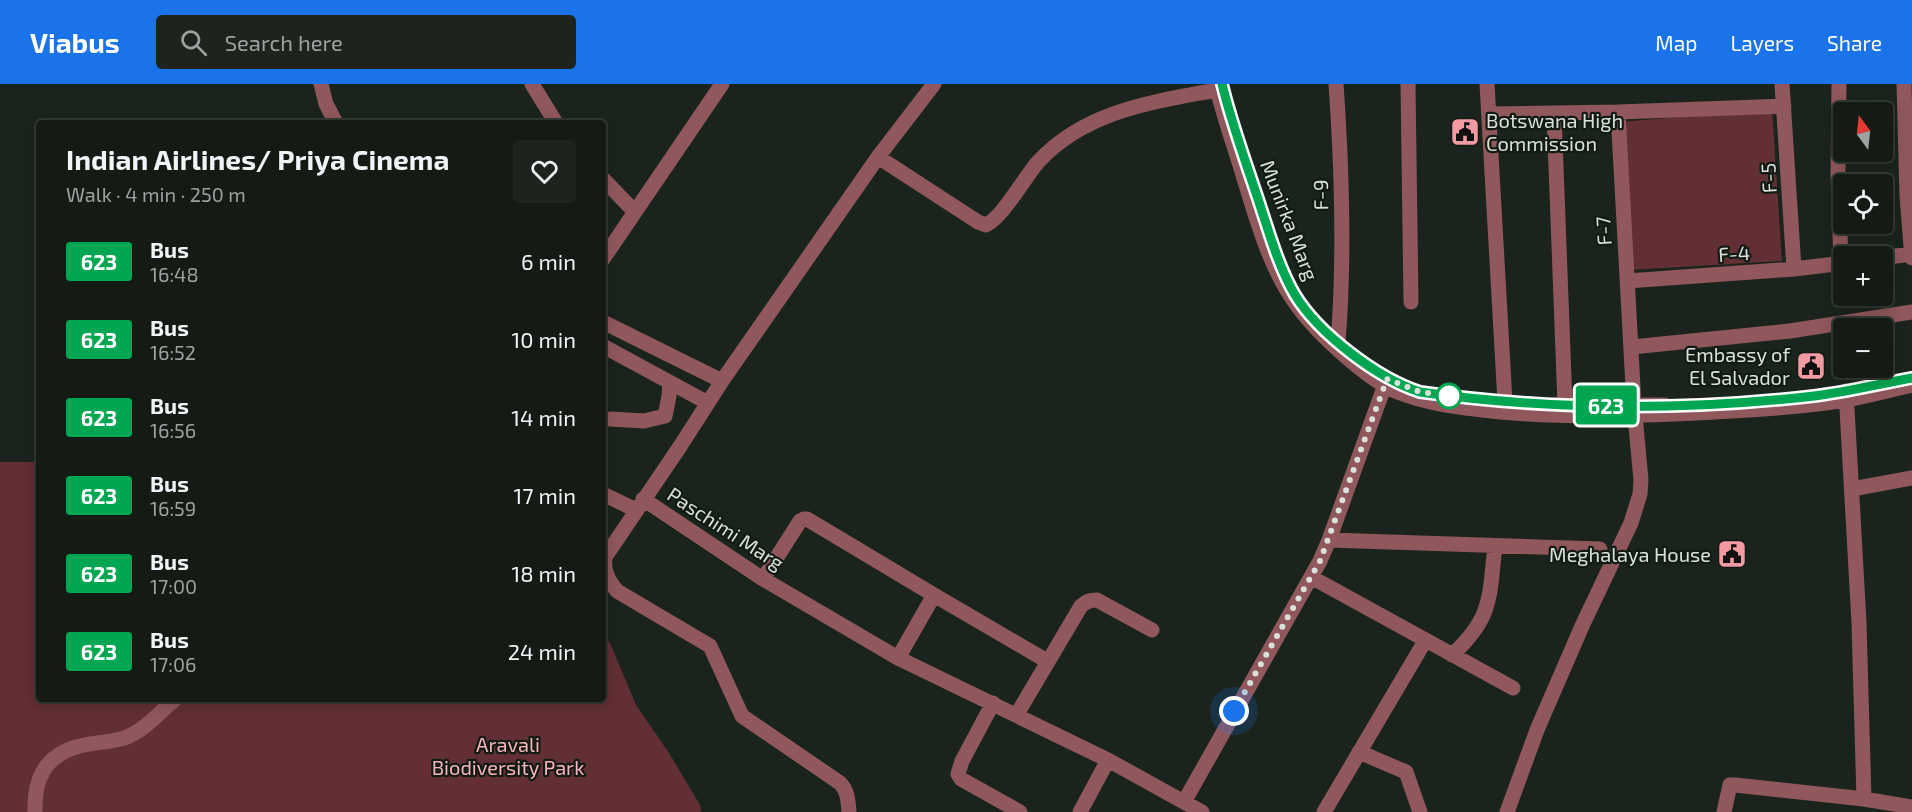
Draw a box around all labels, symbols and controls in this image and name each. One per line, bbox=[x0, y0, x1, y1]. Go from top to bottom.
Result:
search box bbox=[156, 15, 576, 69]
text: Viabus bbox=[30, 25, 120, 59]
icon: search bbox=[177, 26, 210, 59]
text: Search here bbox=[225, 29, 343, 55]
text: Map bbox=[1655, 30, 1697, 55]
text: Layers bbox=[1730, 30, 1794, 55]
text: Share bbox=[1827, 30, 1882, 55]
north arrow bbox=[1833, 102, 1893, 162]
map controls bbox=[1833, 102, 1893, 378]
place label: Botswana High Commission bbox=[1486, 108, 1623, 155]
public building icon: Botswana High Commission bbox=[1449, 116, 1481, 148]
button: heart bbox=[513, 140, 576, 203]
text: Indian Airlines/ Priya Cinema bbox=[66, 142, 449, 176]
street label: Munirka Marg bbox=[1256, 157, 1324, 283]
street label: F-5 bbox=[1755, 162, 1781, 194]
button: locate bbox=[1833, 174, 1893, 234]
street label: F-9 bbox=[1308, 179, 1332, 211]
text: Walk · 4 min · 250 m bbox=[66, 182, 246, 206]
street label: F-7 bbox=[1590, 216, 1616, 246]
text: Bus bbox=[150, 236, 189, 262]
street label: F-4 bbox=[1717, 240, 1751, 266]
button: + bbox=[1833, 246, 1893, 306]
text: 6 min bbox=[521, 248, 576, 274]
text: 623 bbox=[81, 249, 117, 274]
text: 16:48 bbox=[150, 262, 199, 286]
text: Bus bbox=[150, 314, 189, 340]
button: − bbox=[1833, 318, 1893, 378]
text: 10 min bbox=[512, 326, 576, 352]
text: 623 bbox=[81, 327, 117, 352]
text: 16:52 bbox=[150, 340, 196, 364]
place label: Embassy of El Salvador bbox=[1685, 342, 1790, 389]
public building icon: Embassy of El Salvador bbox=[1795, 350, 1827, 382]
unlabelled marker bbox=[1436, 383, 1462, 409]
line badge: 623 bbox=[1572, 386, 1640, 424]
text: Bus bbox=[150, 392, 189, 418]
text: 623 bbox=[1588, 393, 1624, 418]
text: 14 min bbox=[511, 404, 576, 430]
text: 623 bbox=[81, 405, 117, 430]
text: 16:56 bbox=[150, 418, 196, 442]
text: Bus bbox=[150, 470, 189, 496]
text: 17 min bbox=[514, 482, 576, 508]
street label: Paschimi Marg bbox=[663, 482, 789, 574]
text: 623 bbox=[81, 483, 117, 508]
text: 16:59 bbox=[150, 496, 196, 520]
public building icon: Meghalaya House bbox=[1716, 538, 1748, 570]
place label: Meghalaya House bbox=[1549, 542, 1711, 566]
text: Bus bbox=[150, 548, 189, 574]
text: 18 min bbox=[511, 560, 576, 586]
text: 623 bbox=[81, 561, 117, 586]
text: 17:00 bbox=[150, 574, 197, 598]
text: Bus bbox=[150, 626, 189, 652]
text: 24 min bbox=[508, 638, 576, 664]
text: 623 bbox=[81, 639, 117, 664]
text: 17:06 bbox=[150, 652, 196, 676]
your location bbox=[1219, 696, 1249, 726]
park label: Aravali Biodiversity Park bbox=[432, 732, 584, 779]

